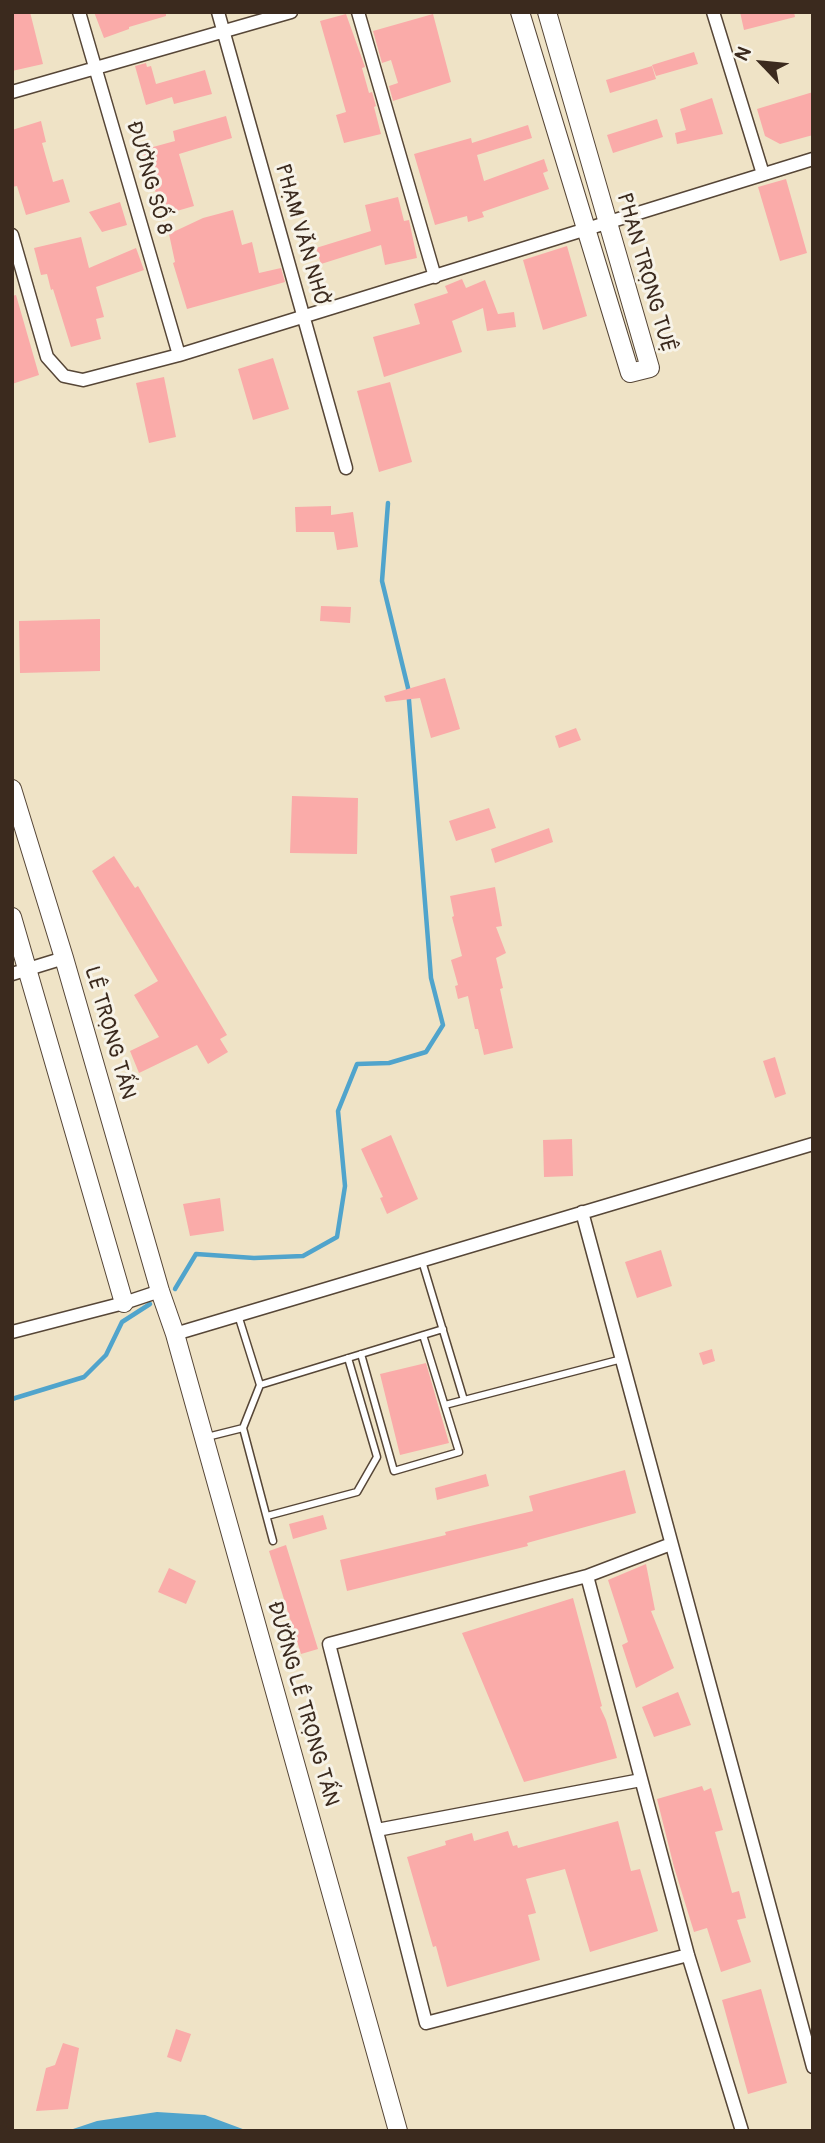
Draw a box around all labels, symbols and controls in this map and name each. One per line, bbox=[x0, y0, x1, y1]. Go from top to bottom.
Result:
north arrow bbox=[727, 28, 797, 98]
text: N bbox=[730, 43, 757, 65]
street label: ĐƯỜNG SỐ 8 bbox=[120, 118, 176, 238]
street label: PHẠM VĂN NHỜ bbox=[269, 161, 333, 309]
street label: PHAN TRỌNG TUỆ bbox=[610, 190, 680, 356]
street label: LÊ TRỌNG TẤN bbox=[78, 964, 140, 1102]
street label: ĐƯỜNG LÊ TRỌNG TẤN bbox=[261, 1598, 343, 1810]

